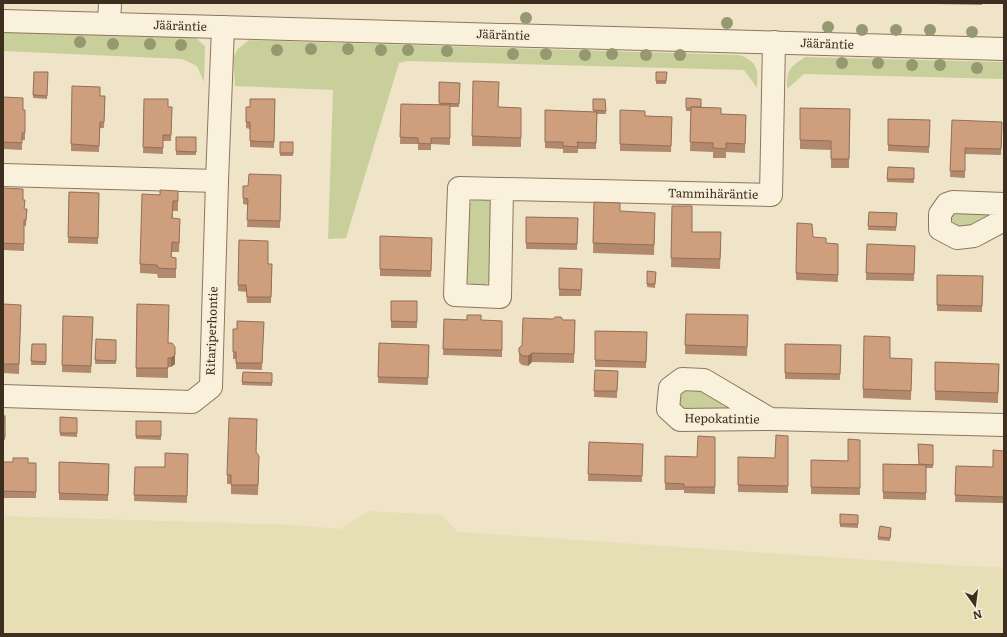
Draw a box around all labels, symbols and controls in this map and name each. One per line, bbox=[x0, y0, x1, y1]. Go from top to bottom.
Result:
street label: Jääräntie bbox=[153, 15, 207, 35]
street label: Jääräntie bbox=[476, 24, 530, 44]
street label: Jääräntie bbox=[800, 33, 854, 53]
street label: Tammihäräntie bbox=[668, 183, 758, 203]
street label: Ritariperhontie bbox=[200, 286, 222, 376]
street label: Hepokatintie bbox=[684, 408, 760, 428]
north arrow bbox=[955, 585, 995, 625]
text: N bbox=[971, 607, 984, 625]

